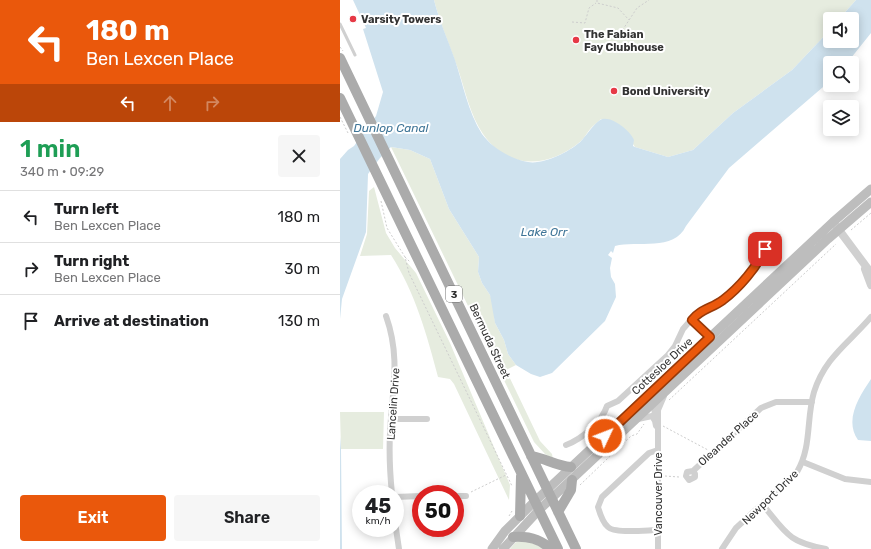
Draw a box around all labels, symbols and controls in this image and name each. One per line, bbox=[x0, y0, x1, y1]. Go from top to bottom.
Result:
map controls bbox=[823, 12, 859, 136]
button: sound bbox=[823, 12, 859, 48]
place label: Varsity Towers bbox=[361, 13, 441, 26]
text: 180 m bbox=[86, 14, 170, 47]
marker: Varsity Towers bbox=[348, 14, 358, 24]
icon: left bbox=[20, 16, 72, 68]
place label: The Fabian Fay Clubhouse bbox=[584, 28, 664, 54]
marker: The Fabian Fay Clubhouse bbox=[571, 35, 581, 45]
text: Ben Lexcen Place bbox=[86, 48, 234, 70]
button: search bbox=[823, 56, 859, 92]
place label: Bond University bbox=[622, 85, 710, 98]
marker: Bond University bbox=[609, 86, 619, 96]
icon: left bbox=[117, 92, 139, 114]
icon: ahead bbox=[159, 92, 181, 114]
icon: right bbox=[201, 92, 223, 114]
button: layers bbox=[823, 100, 859, 136]
water label: Dunlop Canal bbox=[354, 121, 430, 135]
text: 1 min bbox=[20, 135, 80, 163]
button: close bbox=[278, 135, 320, 177]
text: 340 m · 09:29 bbox=[20, 164, 104, 179]
text: Turn left bbox=[54, 200, 119, 218]
icon: left bbox=[20, 206, 42, 228]
text: 180 m bbox=[278, 208, 320, 226]
text: Ben Lexcen Place bbox=[54, 218, 161, 233]
water label: Lake Orr bbox=[521, 225, 568, 239]
pin bbox=[748, 232, 782, 266]
icon: arrive bbox=[754, 238, 776, 260]
text: Turn right bbox=[54, 252, 129, 270]
icon: right bbox=[20, 258, 42, 280]
text: 30 m bbox=[284, 260, 320, 278]
text: Ben Lexcen Place bbox=[54, 270, 161, 285]
road number: 3 bbox=[446, 286, 462, 302]
street label: Bermuda Street bbox=[466, 302, 513, 381]
icon: arrive bbox=[20, 310, 42, 332]
text: Arrive at destination bbox=[54, 312, 209, 330]
text: 130 m bbox=[278, 312, 320, 330]
street label: Cottesloe Drive bbox=[629, 335, 695, 398]
street label: Lancelin Drive bbox=[384, 367, 403, 441]
street label: Oleander Place bbox=[696, 408, 761, 469]
position arrow bbox=[584, 415, 626, 457]
street label: Vancouver Drive bbox=[652, 452, 665, 536]
street label: Newport Drive bbox=[740, 467, 801, 527]
speed limit sign: 50 bbox=[412, 485, 464, 537]
text: 45 bbox=[365, 494, 391, 518]
button: Exit bbox=[20, 495, 166, 541]
button: Share bbox=[174, 495, 320, 541]
text: km/h bbox=[366, 515, 390, 527]

